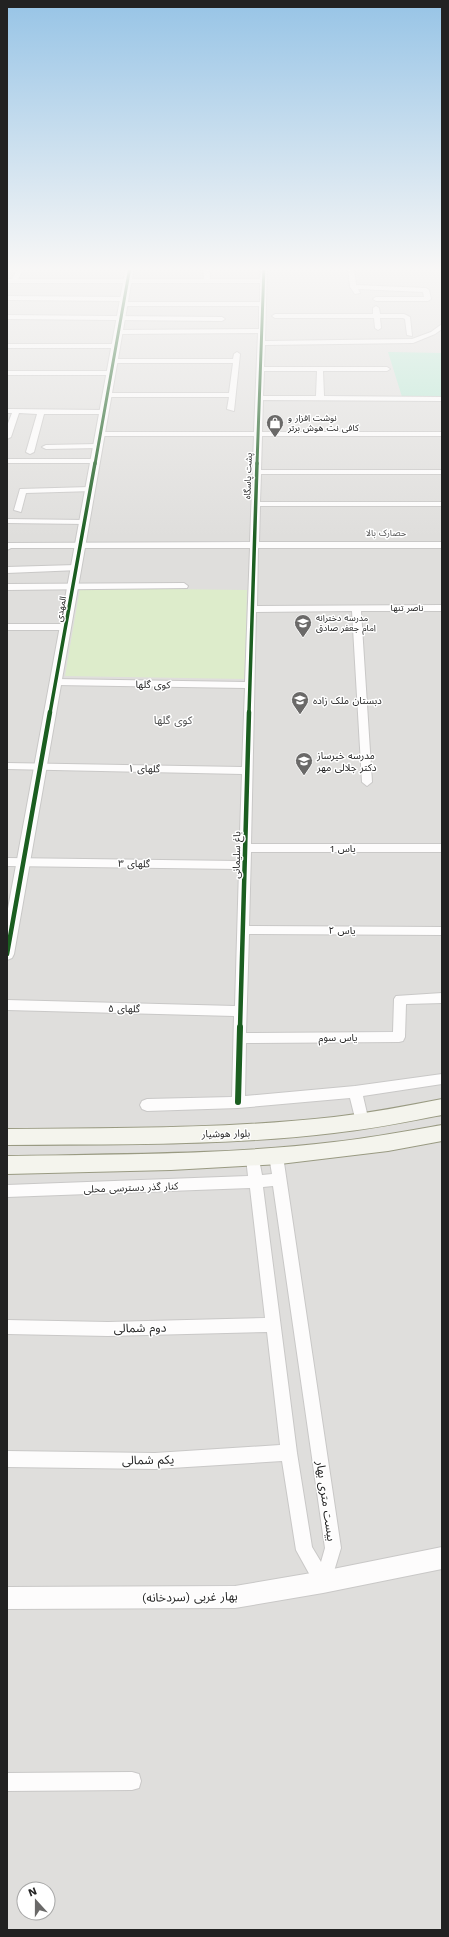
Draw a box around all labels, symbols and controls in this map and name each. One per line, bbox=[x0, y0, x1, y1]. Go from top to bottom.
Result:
shop icon: نوشت افزار و کافی نت هوش برتر bbox=[265, 413, 285, 438]
place label: نوشت افزار و کافی نت هوش برتر bbox=[287, 413, 359, 434]
street label: پشت پاسگاه bbox=[242, 452, 255, 499]
district label: حصارک بالا bbox=[366, 528, 406, 539]
street label: المهدی bbox=[54, 595, 68, 623]
street label: ناصر تنها bbox=[391, 603, 423, 614]
school or university icon: مدرسه دخترانه امام جعفر صادق bbox=[293, 613, 313, 638]
place label: مدرسه دخترانه امام جعفر صادق bbox=[316, 613, 376, 635]
street label: کوی گلها bbox=[135, 679, 171, 691]
school or university icon: دبستان ملک زاده bbox=[290, 690, 310, 715]
place label: دبستان ملک زاده bbox=[313, 695, 382, 707]
district label: کوی گلها bbox=[154, 714, 193, 727]
place label: مدرسه خیرساز دکتر جلالی مهر bbox=[316, 750, 377, 774]
school or university icon: مدرسه خیرساز دکتر جلالی مهر bbox=[294, 751, 314, 776]
street label: گلهای ۱ bbox=[128, 763, 161, 774]
street label: باغ سلیمانی bbox=[231, 831, 244, 879]
street label: یاس 1 bbox=[330, 843, 356, 854]
street label: گلهای ۳ bbox=[118, 858, 151, 869]
street label: یاس ۲ bbox=[328, 925, 356, 936]
street label: گلهای ۵ bbox=[108, 1003, 141, 1014]
street label: یاس سوم bbox=[319, 1032, 357, 1046]
street label: بلوار هوشیار bbox=[201, 1128, 251, 1140]
street label: کنار گذر دسترسی محلی bbox=[84, 1180, 179, 1196]
street label: دوم شمالی bbox=[113, 1321, 167, 1337]
street label: یکم شمالی bbox=[122, 1453, 174, 1469]
street label: بیست متری بهار bbox=[313, 1459, 339, 1542]
street label: بهار غربی (سردخانه) bbox=[142, 1589, 238, 1605]
north arrow bbox=[16, 1881, 56, 1921]
text: N bbox=[26, 1885, 39, 1900]

